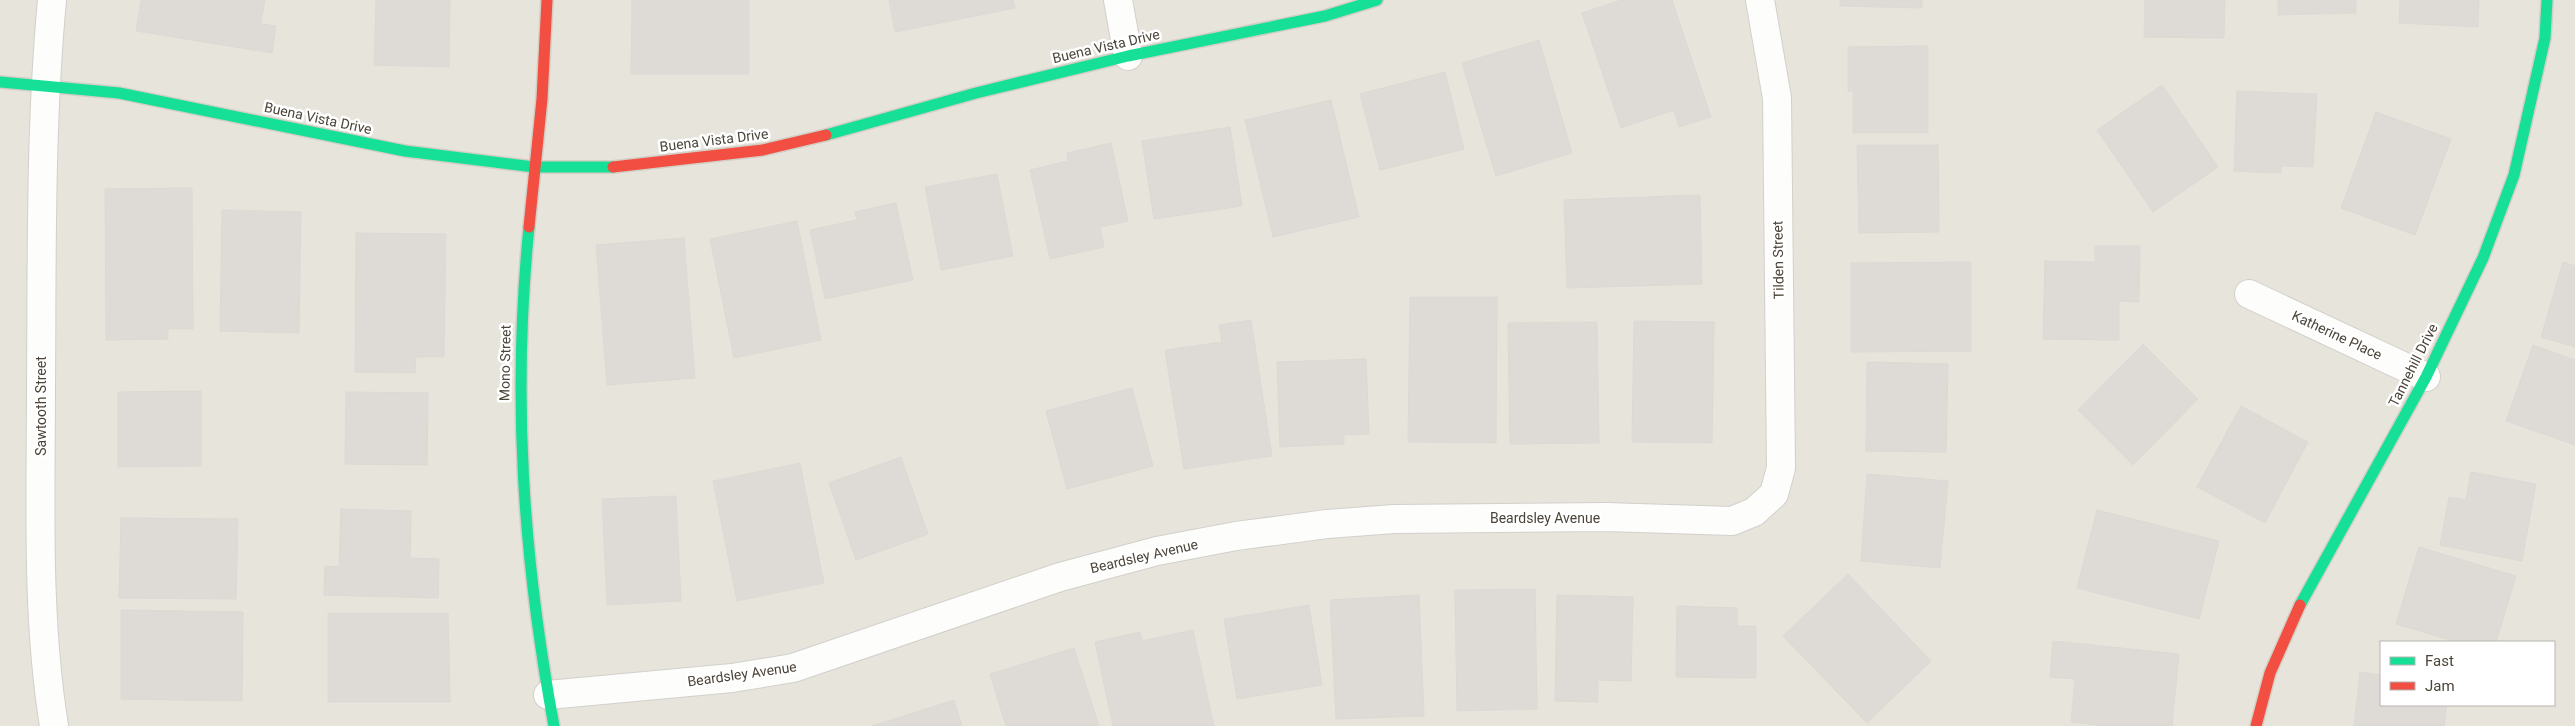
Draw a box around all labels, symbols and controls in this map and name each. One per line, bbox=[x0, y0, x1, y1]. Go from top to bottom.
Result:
street label: Buena Vista Drive bbox=[1051, 26, 1161, 66]
street label: Buena Vista Drive bbox=[263, 99, 373, 137]
street label: Buena Vista Drive bbox=[659, 125, 769, 155]
street label: Tilden Street bbox=[1769, 220, 1787, 299]
street label: Katherine Place bbox=[2289, 307, 2385, 363]
street label: Tannehill Drive bbox=[2385, 321, 2441, 409]
street label: Mono Street bbox=[496, 324, 514, 401]
street label: Sawtooth Street bbox=[33, 356, 49, 456]
street label: Beardsley Avenue bbox=[1490, 510, 1600, 526]
street label: Beardsley Avenue bbox=[1089, 536, 1199, 576]
legend bbox=[2380, 641, 2555, 706]
text: Fast bbox=[2425, 652, 2454, 670]
street label: Beardsley Avenue bbox=[686, 658, 798, 690]
text: Jam bbox=[2425, 677, 2455, 695]

